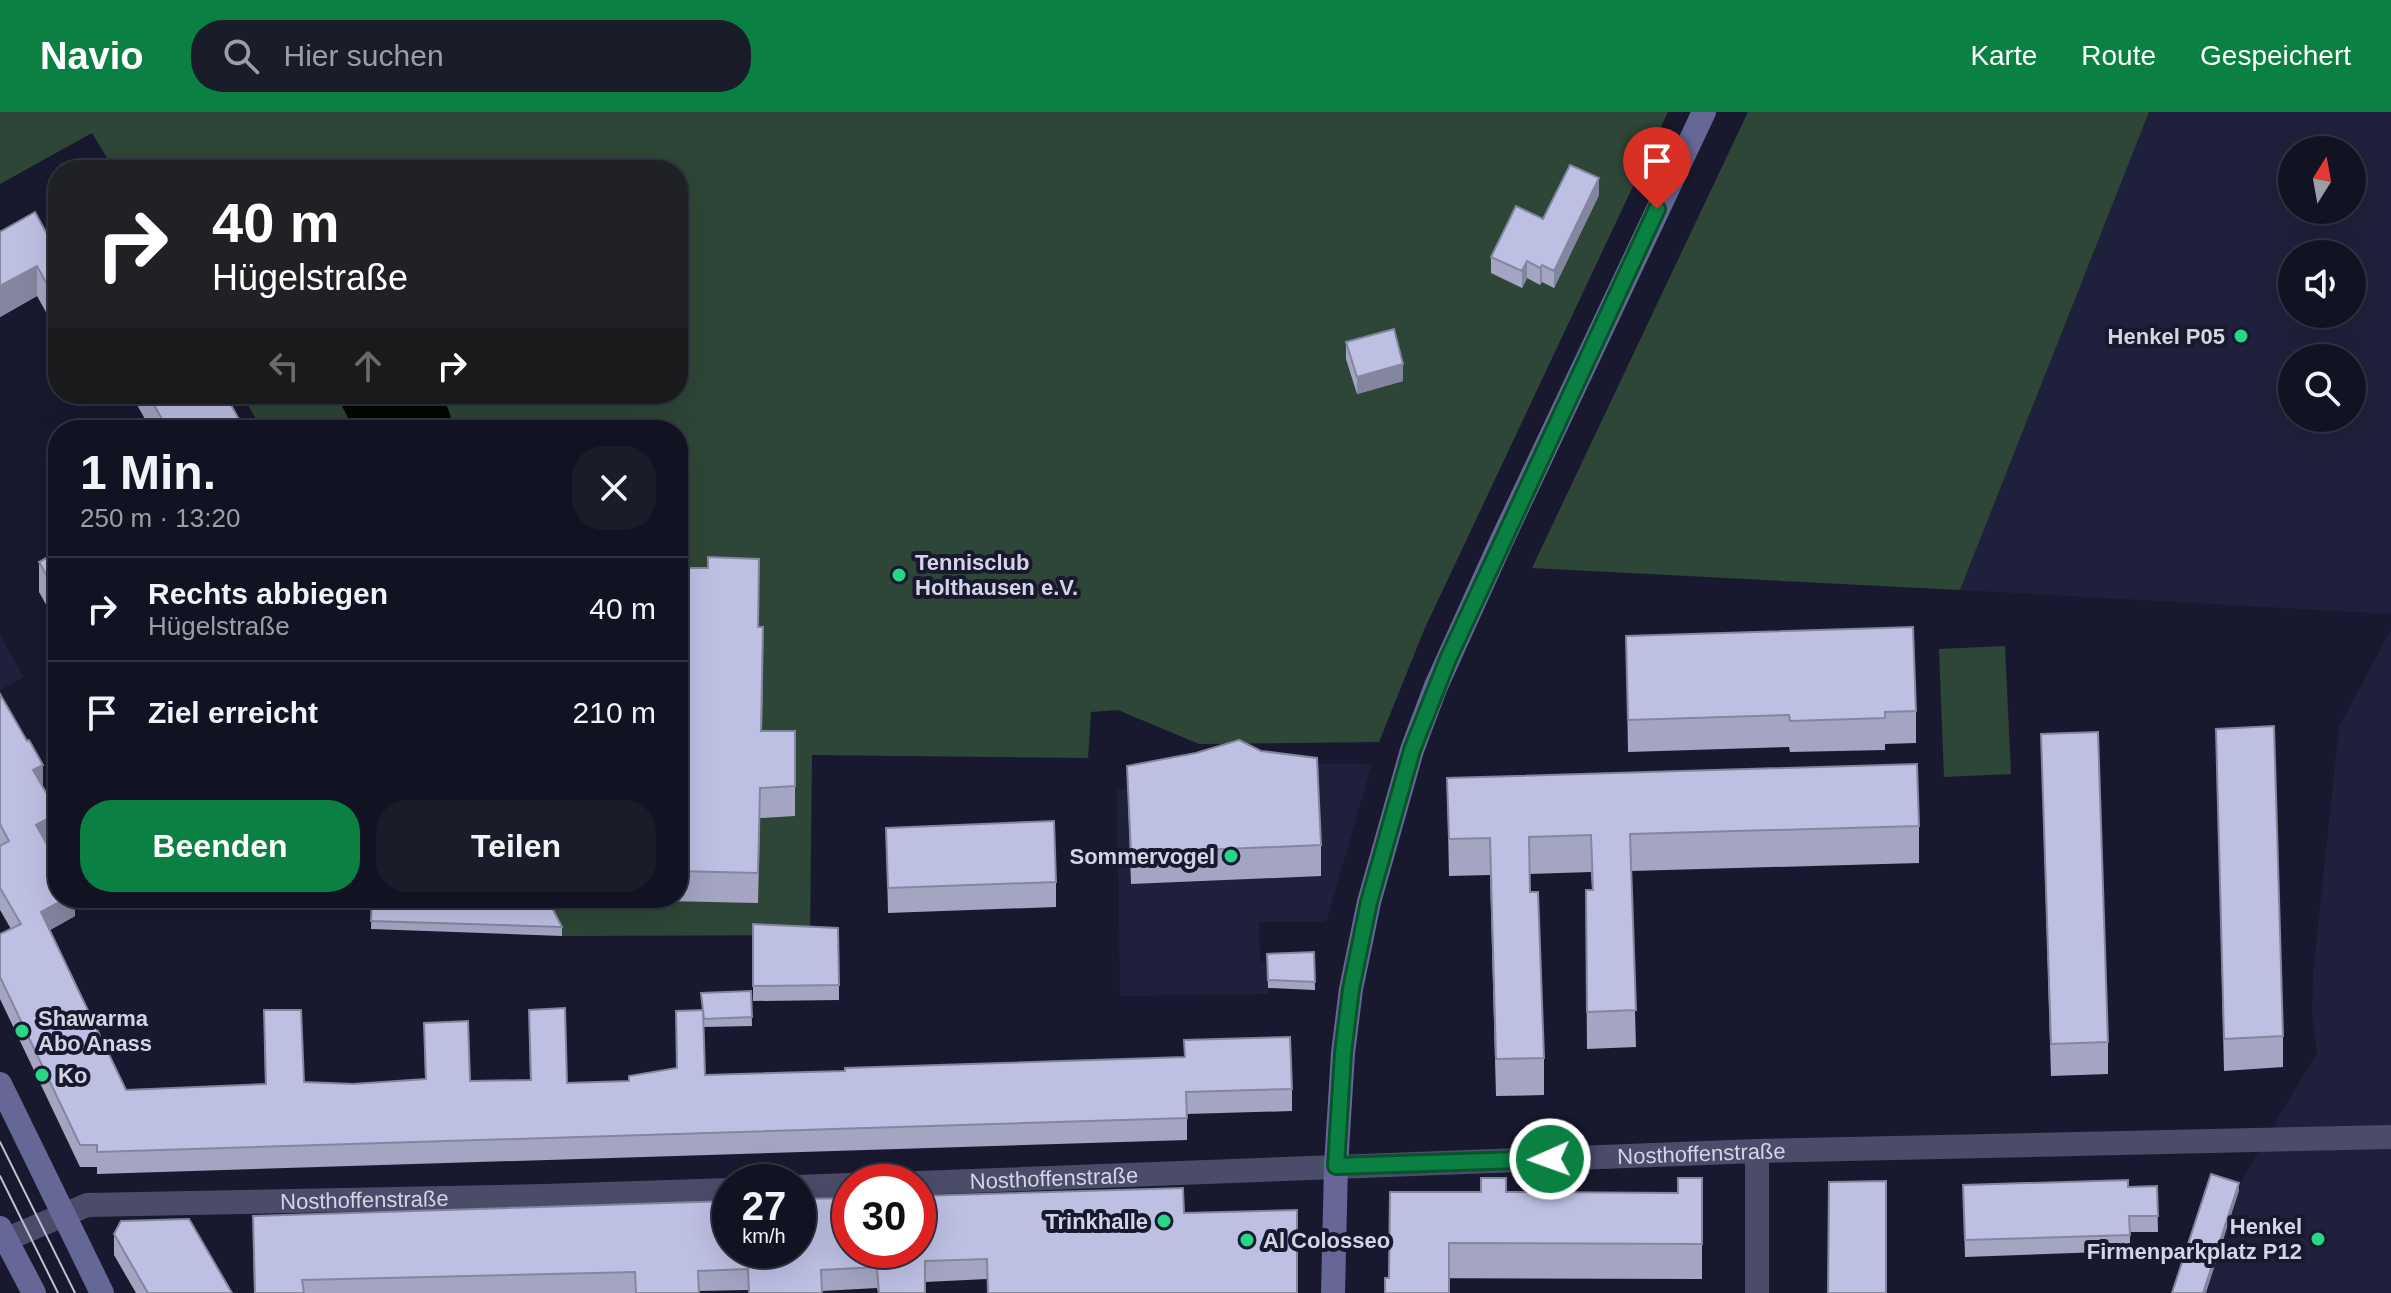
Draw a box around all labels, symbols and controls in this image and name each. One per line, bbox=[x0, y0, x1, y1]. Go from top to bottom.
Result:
search box bbox=[191, 20, 751, 92]
icon: search bbox=[219, 34, 263, 78]
text: Navio bbox=[40, 35, 143, 77]
text: Hier suchen bbox=[283, 39, 444, 72]
text: Karte bbox=[1970, 40, 2037, 71]
text: Route bbox=[2081, 40, 2156, 71]
text: Gespeichert bbox=[2200, 40, 2351, 71]
pin bbox=[1623, 127, 1691, 209]
north arrow bbox=[2278, 136, 2366, 224]
map controls bbox=[2278, 136, 2366, 432]
icon: arrive bbox=[1635, 139, 1679, 183]
text: 40 m bbox=[212, 191, 340, 254]
icon: right bbox=[80, 192, 184, 296]
button: sound bbox=[2278, 240, 2366, 328]
text: Hügelstraße bbox=[212, 257, 408, 298]
place label: Henkel P05 bbox=[2108, 324, 2225, 349]
marker: Henkel P05 bbox=[2232, 327, 2250, 345]
icon: left bbox=[262, 344, 306, 388]
icon: ahead bbox=[346, 344, 390, 388]
icon: right bbox=[430, 344, 474, 388]
button: search bbox=[2278, 344, 2366, 432]
text: 1 Min. bbox=[80, 446, 216, 499]
button: close bbox=[572, 446, 656, 530]
text: 250 m · 13:20 bbox=[80, 503, 240, 533]
place label: Tennisclub Holthausen e.V. bbox=[915, 550, 1078, 600]
marker: Tennisclub Holthausen e.V. bbox=[890, 566, 908, 584]
text: Rechts abbiegen bbox=[148, 577, 388, 610]
icon: right bbox=[80, 587, 124, 631]
text: 40 m bbox=[589, 592, 656, 625]
text: Hügelstraße bbox=[148, 611, 290, 641]
icon: arrive bbox=[80, 691, 124, 735]
text: Ziel erreicht bbox=[148, 696, 318, 729]
text: 210 m bbox=[573, 696, 656, 729]
button: Beenden bbox=[80, 800, 360, 892]
button: Teilen bbox=[376, 800, 656, 892]
place label: Sommervogel bbox=[1070, 844, 1215, 869]
marker: Sommervogel bbox=[1222, 847, 1240, 865]
place label: Shawarma Abo Anass bbox=[38, 1006, 152, 1056]
marker: Shawarma Abo Anass bbox=[13, 1022, 31, 1040]
place label: Ko bbox=[58, 1063, 87, 1088]
marker: Ko bbox=[33, 1066, 51, 1084]
position arrow bbox=[1508, 1117, 1592, 1201]
street label: Nosthoffenstraße bbox=[1617, 1138, 1786, 1169]
street label: Nosthoffenstraße bbox=[969, 1163, 1139, 1194]
speed limit sign: 30 bbox=[832, 1164, 936, 1268]
text: 27 bbox=[742, 1184, 786, 1228]
street label: Nosthoffenstraße bbox=[280, 1186, 449, 1214]
place label: Trinkhalle bbox=[1045, 1209, 1148, 1234]
marker: Trinkhalle bbox=[1155, 1212, 1173, 1230]
place label: Henkel Firmenparkplatz P12 bbox=[2087, 1214, 2302, 1264]
text: km/h bbox=[742, 1225, 786, 1247]
place label: Al Colosseo bbox=[1263, 1228, 1390, 1253]
marker: Henkel Firmenparkplatz P12 bbox=[2309, 1230, 2327, 1248]
marker: Al Colosseo bbox=[1238, 1231, 1256, 1249]

